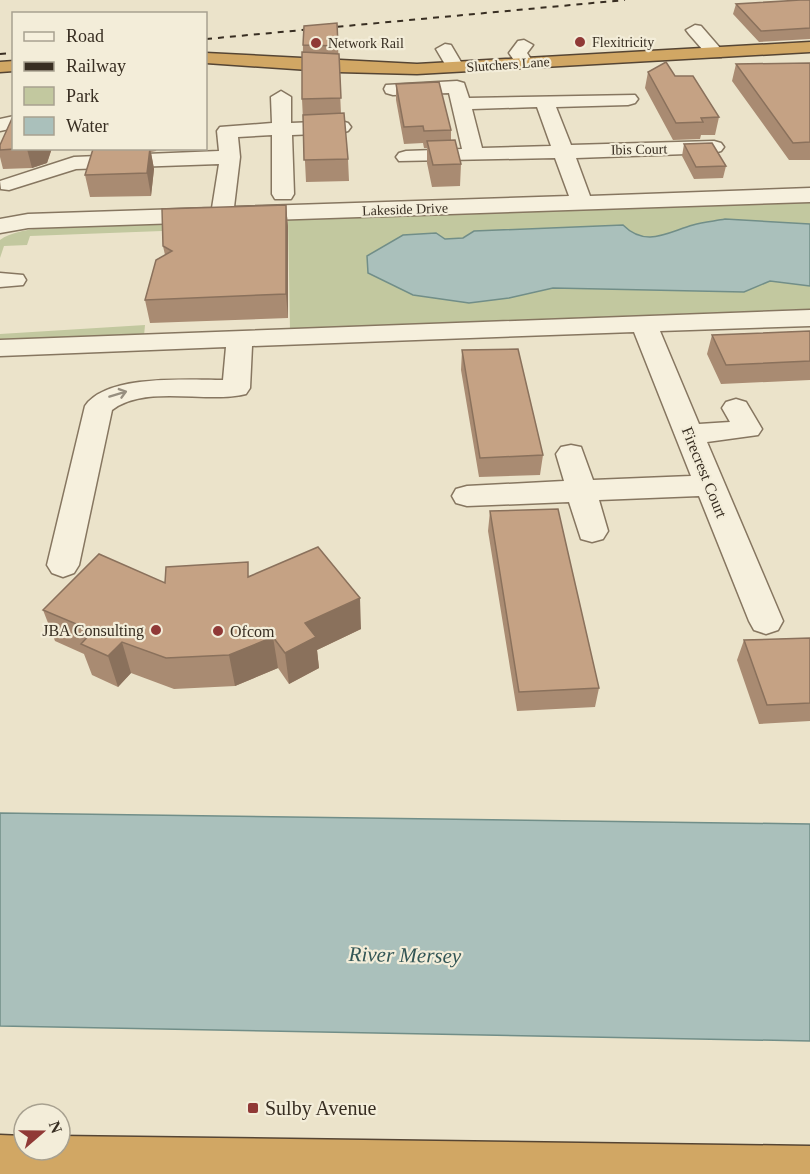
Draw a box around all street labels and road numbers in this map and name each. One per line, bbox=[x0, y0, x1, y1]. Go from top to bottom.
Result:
street label: Slutchers Lane bbox=[466, 54, 550, 75]
street label: Ibis Court bbox=[611, 142, 667, 157]
street label: Lakeside Drive bbox=[362, 201, 448, 218]
street label: Firecrest Court bbox=[679, 424, 731, 521]

